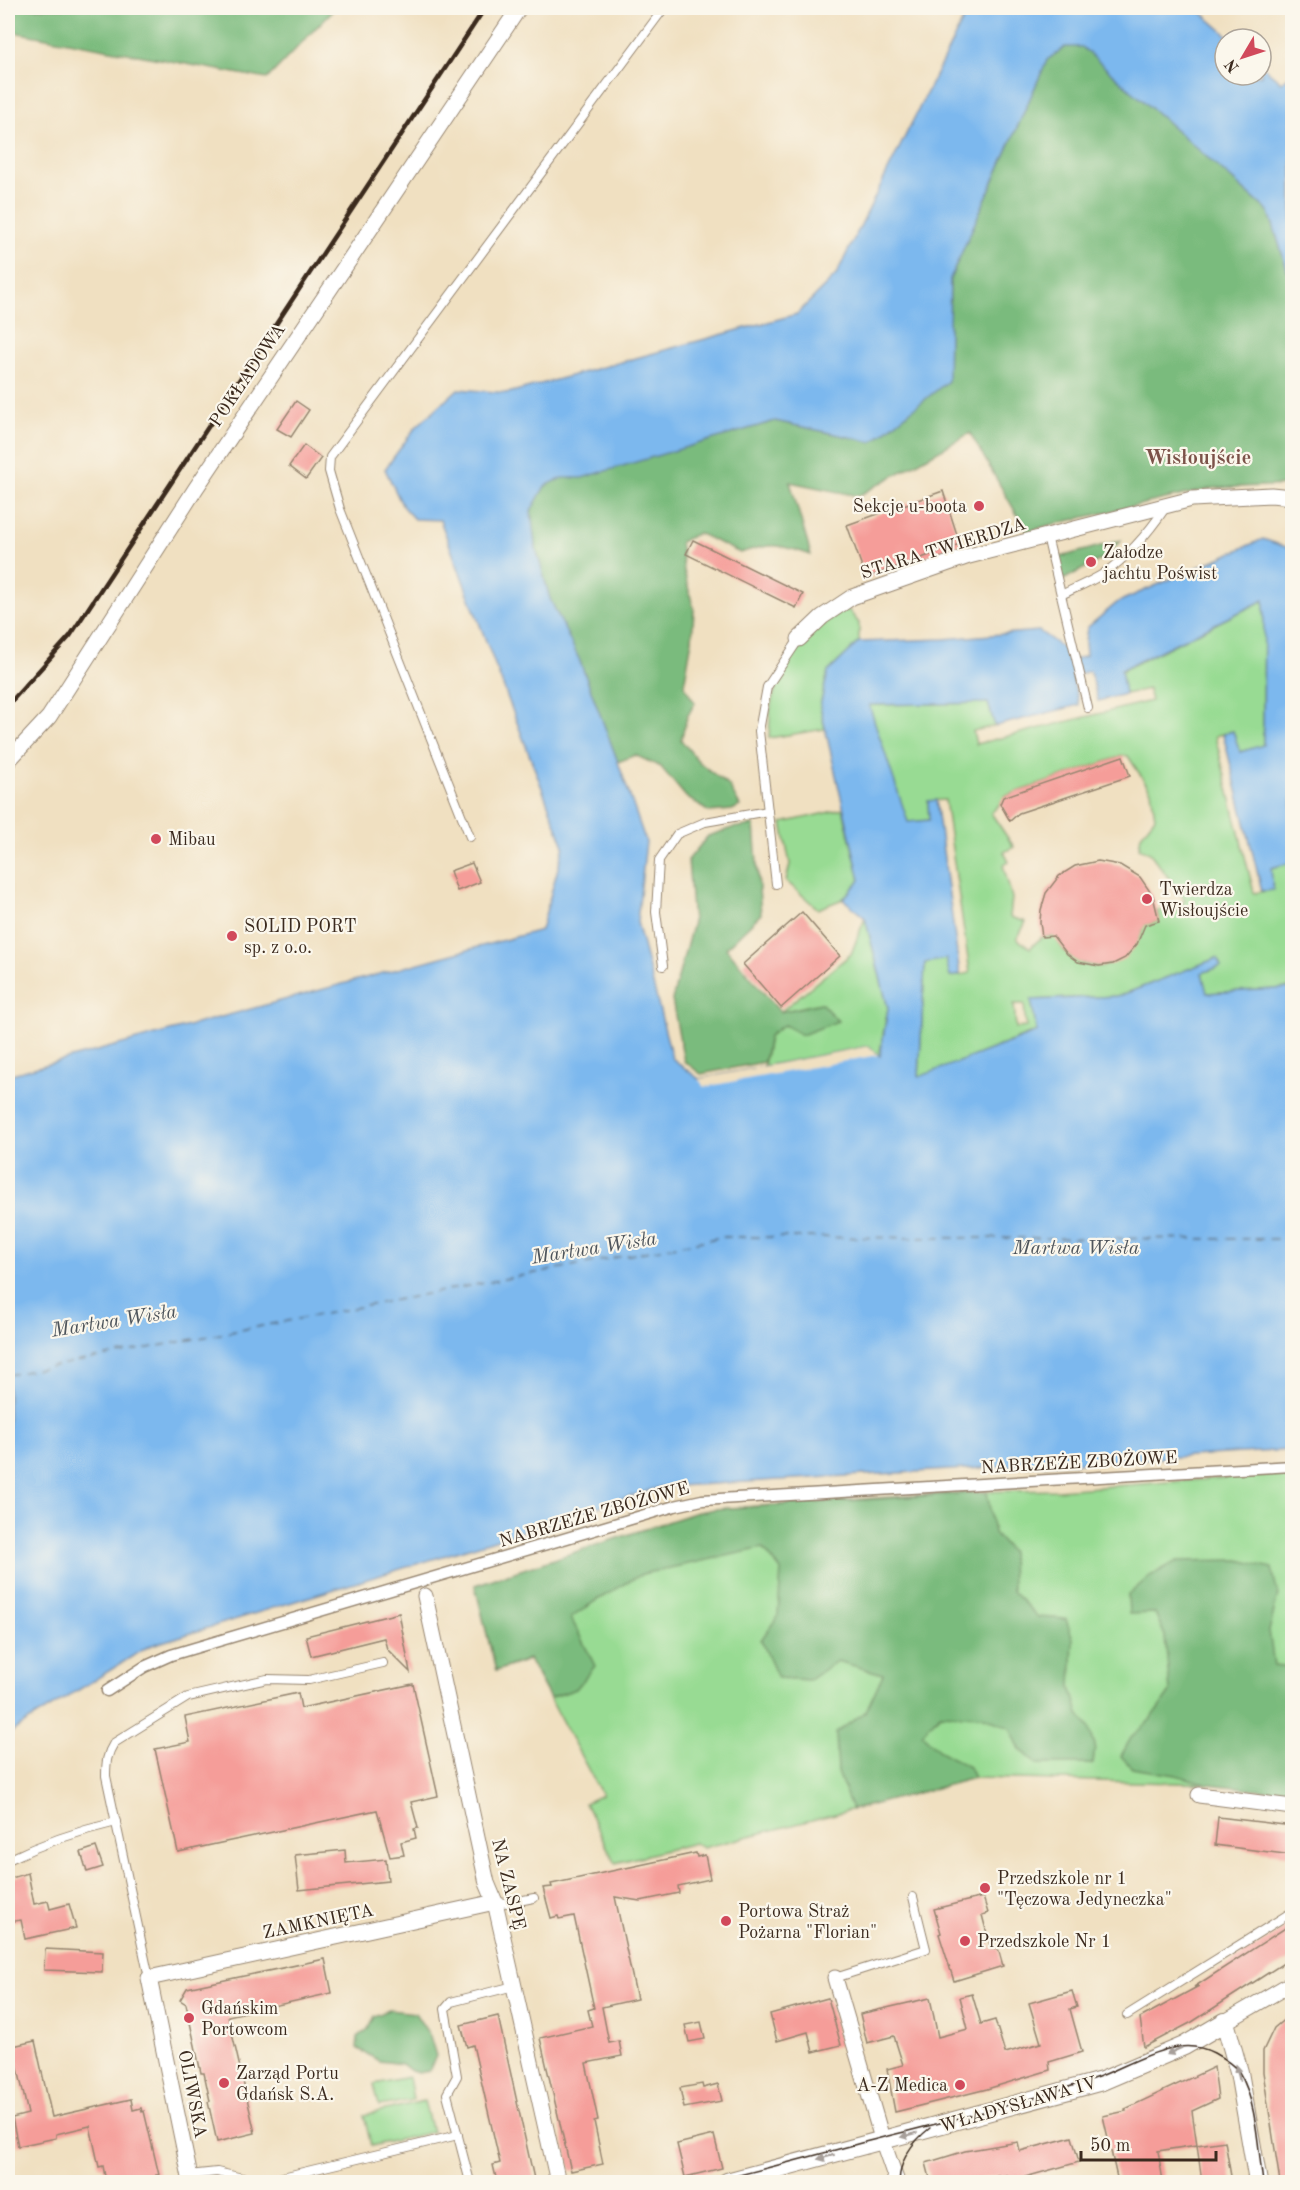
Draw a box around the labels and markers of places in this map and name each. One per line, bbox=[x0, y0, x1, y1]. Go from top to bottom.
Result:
place label: Sekcje u-boota bbox=[853, 498, 967, 516]
marker: Sekcje u-boota bbox=[972, 499, 986, 513]
place label: Załodze jachtu Poświst bbox=[1102, 544, 1217, 583]
marker: Załodze jachtu Poświst bbox=[1084, 555, 1098, 569]
place label: Mibau bbox=[168, 831, 216, 849]
marker: Mibau bbox=[149, 832, 163, 846]
place label: Twierdza Wisłoujście bbox=[1159, 881, 1248, 920]
marker: Twierdza Wisłoujście bbox=[1140, 892, 1154, 906]
place label: SOLID PORT sp. z o.o. bbox=[244, 918, 357, 957]
marker: SOLID PORT sp. z o.o. bbox=[225, 929, 239, 943]
place label: Przedszkole nr 1 "Tęczowa Jedyneczka" bbox=[997, 1870, 1172, 1909]
marker: Przedszkole nr 1 "Tęczowa Jedyneczka" bbox=[978, 1881, 992, 1895]
place label: Portowa Straż Pożarna "Florian" bbox=[738, 1903, 877, 1942]
marker: Portowa Straż Pożarna "Florian" bbox=[719, 1914, 733, 1928]
place label: Przedszkole Nr 1 bbox=[977, 1933, 1111, 1951]
marker: Przedszkole Nr 1 bbox=[958, 1934, 972, 1948]
place label: Gdańskim Portowcom bbox=[201, 2000, 288, 2039]
marker: Gdańskim Portowcom bbox=[182, 2011, 196, 2025]
place label: Zarząd Portu Gdańsk S.A. bbox=[236, 2065, 339, 2104]
marker: Zarząd Portu Gdańsk S.A. bbox=[217, 2076, 231, 2090]
place label: A-Z Medica bbox=[856, 2077, 948, 2095]
marker: A-Z Medica bbox=[953, 2078, 967, 2092]

